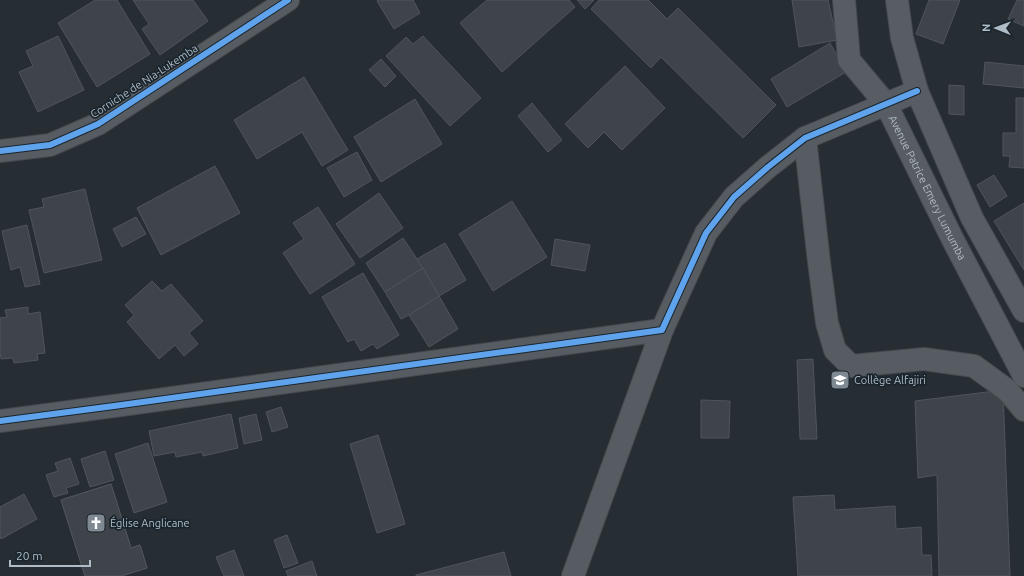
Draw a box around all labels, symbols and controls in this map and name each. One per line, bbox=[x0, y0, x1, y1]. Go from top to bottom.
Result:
north arrow bbox=[976, 8, 1016, 48]
text: N bbox=[980, 24, 992, 32]
street label: Corniche de Nia-Lukemba bbox=[88, 42, 200, 120]
street label: Avenue Patrice Emery Lumumba bbox=[887, 113, 968, 262]
school or university icon: Collège Alfajiri bbox=[829, 369, 851, 391]
place label: Collège Alfajiri bbox=[854, 374, 926, 386]
church icon: Église Anglicane bbox=[85, 512, 107, 534]
place label: Église Anglicane bbox=[110, 516, 190, 529]
scale bar bbox=[10, 542, 90, 568]
text: 20 m bbox=[16, 549, 43, 562]

